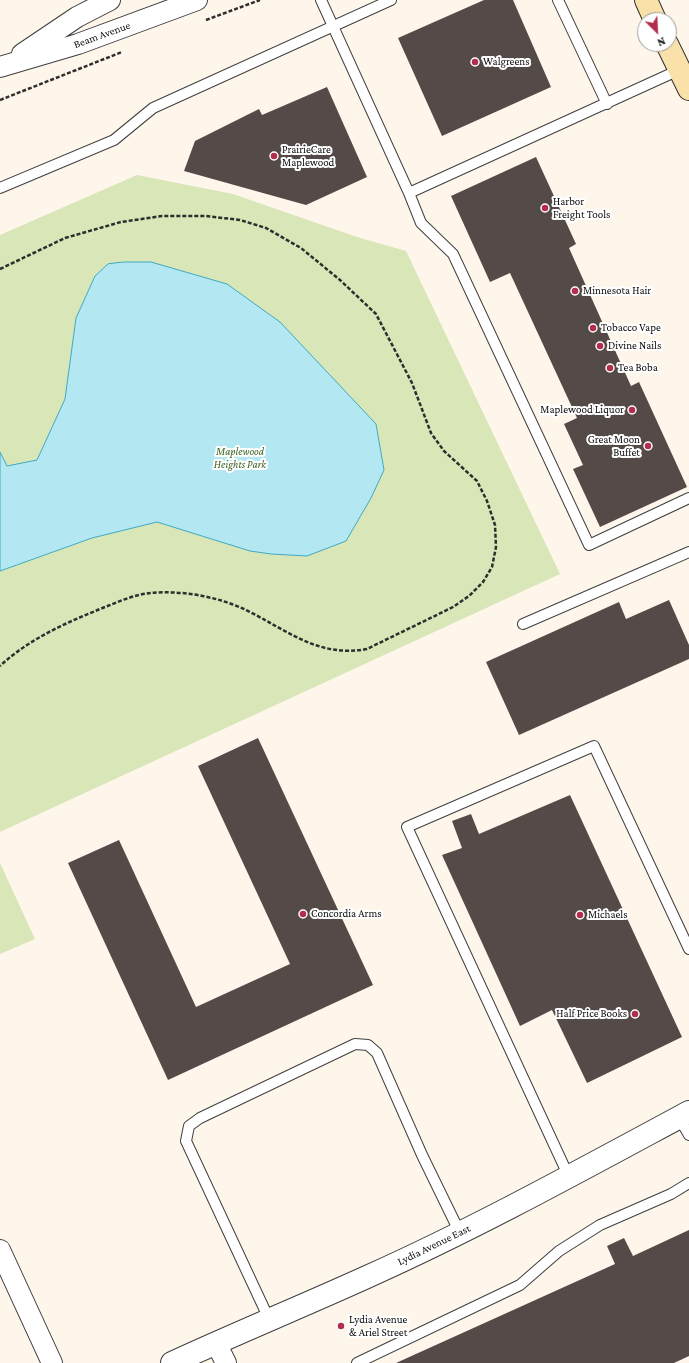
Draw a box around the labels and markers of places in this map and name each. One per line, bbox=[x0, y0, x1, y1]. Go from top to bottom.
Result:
place label: Walgreens bbox=[483, 55, 529, 69]
marker: Walgreens bbox=[470, 57, 480, 67]
place label: PrairieCare Maplewood bbox=[282, 143, 334, 169]
marker: PrairieCare Maplewood bbox=[269, 151, 279, 161]
place label: Harbor Freight Tools bbox=[553, 195, 610, 221]
marker: Harbor Freight Tools bbox=[540, 203, 550, 213]
place label: Minnesota Hair bbox=[583, 284, 651, 298]
marker: Minnesota Hair bbox=[570, 286, 580, 296]
place label: Tobacco Vape bbox=[601, 321, 661, 335]
marker: Tobacco Vape bbox=[588, 323, 598, 333]
place label: Divine Nails bbox=[608, 339, 661, 353]
marker: Divine Nails bbox=[595, 341, 605, 351]
place label: Tea Boba bbox=[618, 361, 658, 375]
marker: Tea Boba bbox=[605, 363, 615, 373]
place label: Maplewood Liquor bbox=[540, 403, 624, 417]
marker: Maplewood Liquor bbox=[627, 405, 637, 415]
place label: Great Moon Buffet bbox=[588, 433, 640, 459]
marker: Great Moon Buffet bbox=[643, 441, 653, 451]
place label: Concordia Arms bbox=[311, 907, 382, 921]
place label: Michaels bbox=[588, 908, 628, 922]
marker: Concordia Arms bbox=[298, 909, 308, 919]
marker: Michaels bbox=[575, 910, 585, 920]
place label: Half Price Books bbox=[556, 1007, 627, 1021]
marker: Half Price Books bbox=[630, 1009, 640, 1019]
place label: Lydia Avenue & Ariel Street bbox=[349, 1313, 407, 1339]
marker: Lydia Avenue & Ariel Street bbox=[336, 1321, 346, 1331]

